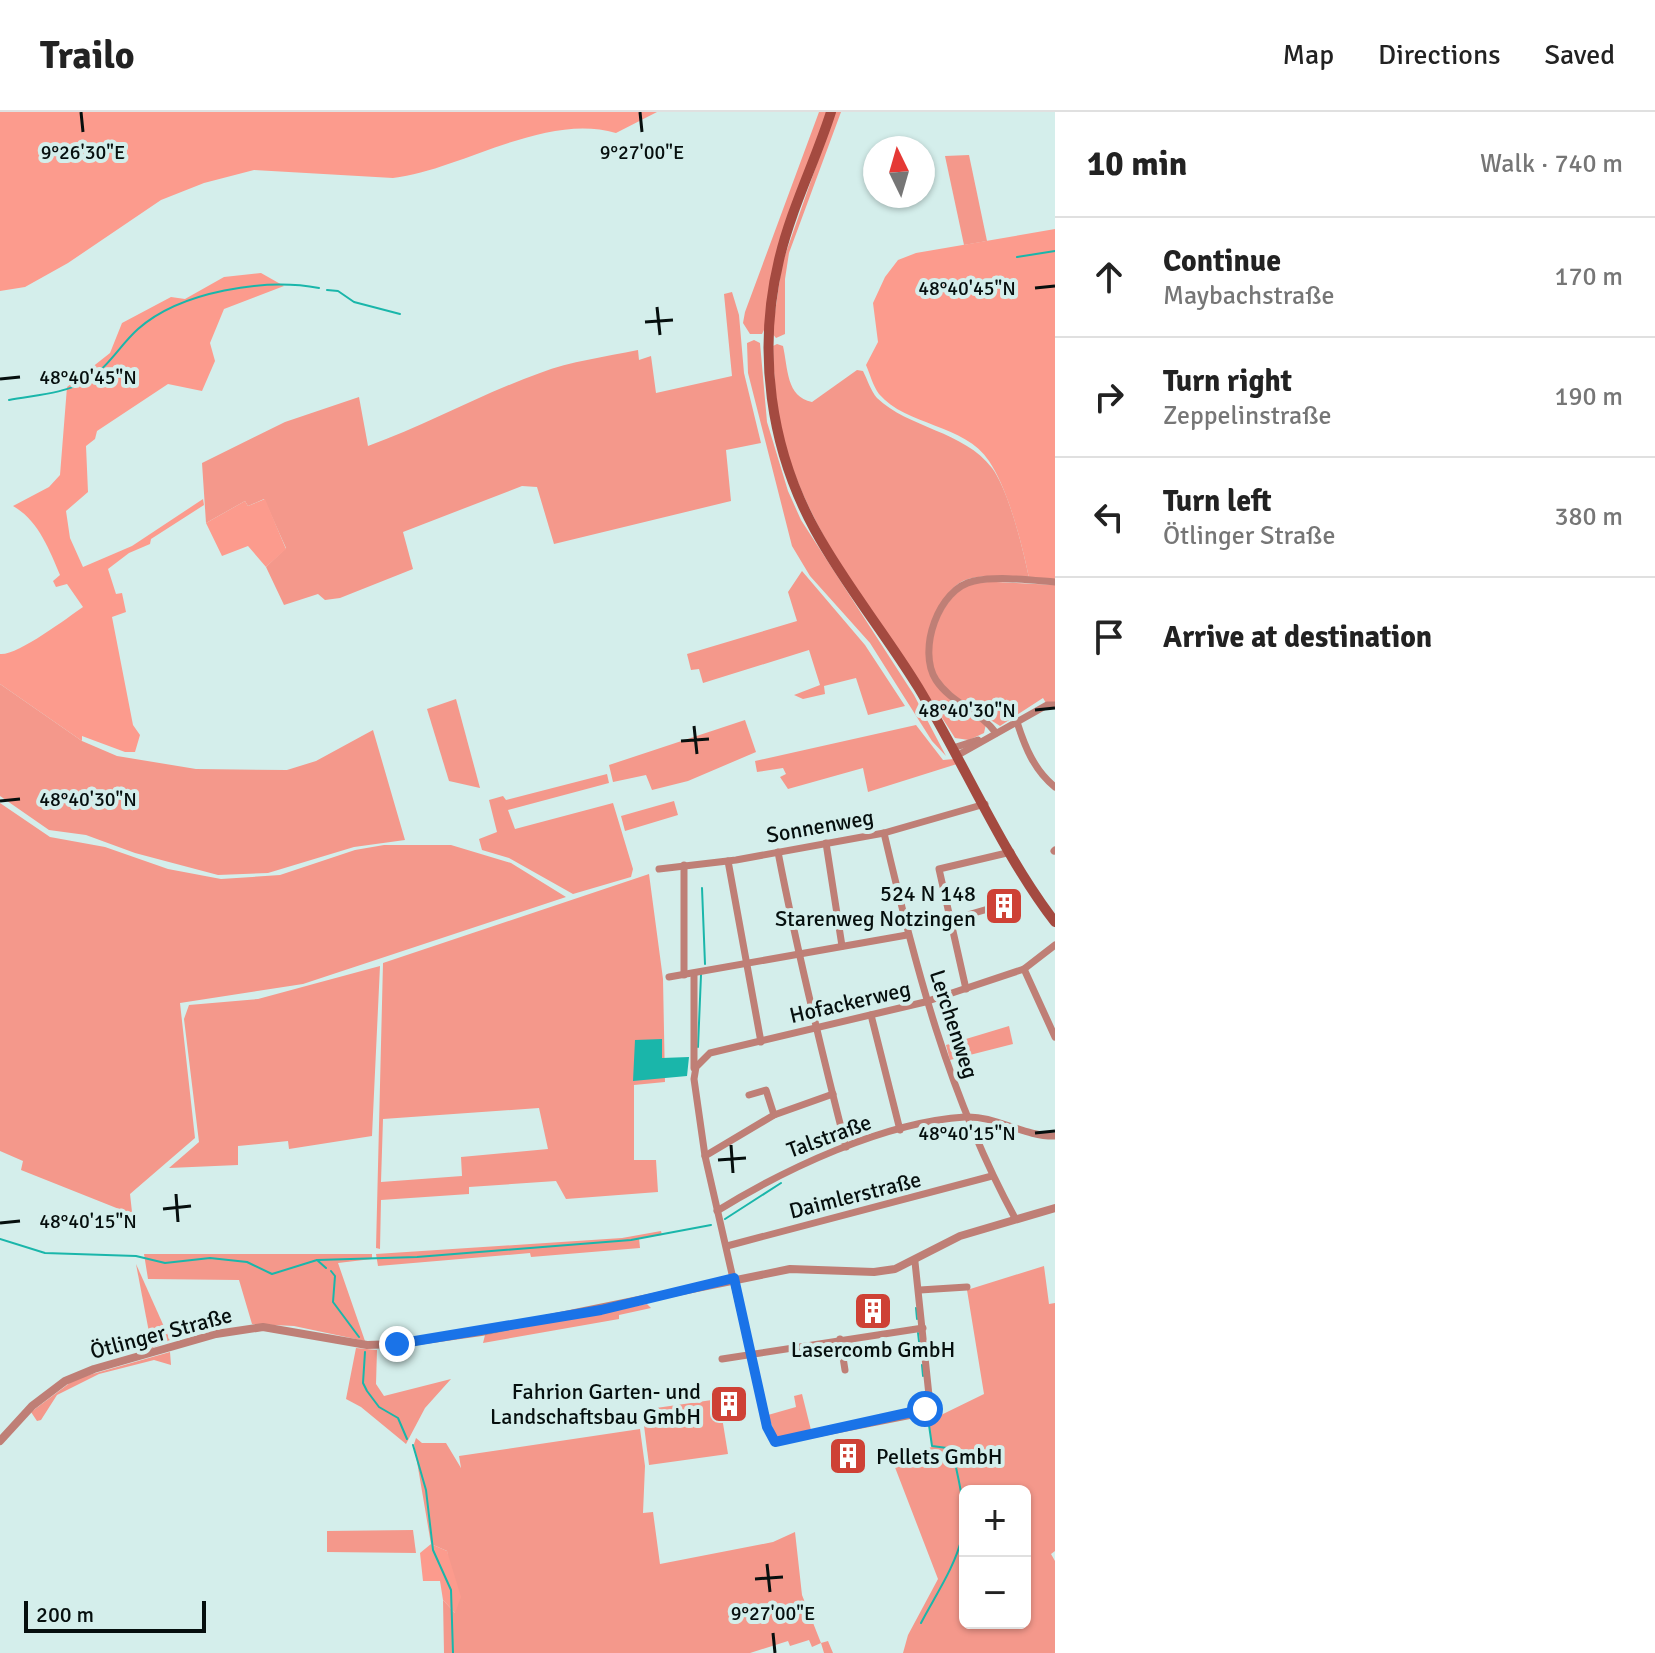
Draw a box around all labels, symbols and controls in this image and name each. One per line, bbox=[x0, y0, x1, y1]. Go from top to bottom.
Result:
text: Trailo bbox=[40, 32, 135, 79]
text: Map bbox=[1282, 38, 1334, 72]
text: Directions bbox=[1378, 38, 1500, 72]
text: Saved bbox=[1544, 38, 1615, 72]
north arrow bbox=[863, 136, 935, 208]
text: 9°26'30"E bbox=[41, 140, 125, 165]
text: 9°27'00"E bbox=[600, 140, 684, 165]
text: 10 min bbox=[1087, 143, 1187, 185]
text: Walk · 740 m bbox=[1480, 148, 1623, 180]
text: Continue bbox=[1163, 243, 1281, 280]
icon: ahead bbox=[1087, 255, 1131, 299]
text: 170 m bbox=[1554, 261, 1623, 293]
text: 48°40'45"N bbox=[918, 276, 1016, 301]
text: Maybachstraße bbox=[1163, 280, 1335, 312]
text: Turn right bbox=[1163, 363, 1292, 400]
text: 48°40'45"N bbox=[39, 365, 137, 390]
icon: right bbox=[1087, 375, 1131, 419]
text: 190 m bbox=[1554, 381, 1623, 413]
text: Zeppelinstraße bbox=[1163, 400, 1332, 432]
text: Turn left bbox=[1163, 483, 1272, 520]
icon: left bbox=[1087, 495, 1131, 539]
text: 380 m bbox=[1554, 501, 1623, 533]
text: Ötlinger Straße bbox=[1163, 520, 1335, 552]
icon: arrive bbox=[1087, 615, 1131, 659]
text: Arrive at destination bbox=[1163, 619, 1432, 656]
text: 48°40'30"N bbox=[918, 698, 1016, 723]
text: 48°40'30"N bbox=[39, 787, 137, 812]
street label: Sonnenweg bbox=[764, 803, 876, 849]
place label: 524 N 148 Starenweg Notzingen bbox=[775, 880, 976, 932]
building icon: 524 N 148 Starenweg Notzingen bbox=[983, 885, 1025, 927]
street label: Lerchenweg bbox=[924, 966, 984, 1082]
street label: Hofackerweg bbox=[787, 975, 913, 1029]
street label: Talstraße bbox=[783, 1108, 875, 1164]
text: 48°40'15"N bbox=[918, 1121, 1016, 1146]
street label: Daimlerstraße bbox=[786, 1166, 924, 1224]
text: 48°40'15"N bbox=[39, 1209, 137, 1234]
building icon: Lasercomb GmbH bbox=[852, 1290, 894, 1332]
street label: Ötlinger Straße bbox=[87, 1301, 235, 1365]
route end bbox=[379, 1326, 415, 1362]
place label: Lasercomb GmbH bbox=[791, 1336, 955, 1363]
place label: Fahrion Garten- und Landschaftsbau GmbH bbox=[490, 1378, 701, 1430]
building icon: Fahrion Garten- und Landschaftsbau GmbH bbox=[708, 1383, 750, 1425]
route start bbox=[907, 1391, 943, 1427]
building icon: Pellets GmbH bbox=[827, 1435, 869, 1477]
place label: Pellets GmbH bbox=[876, 1443, 1003, 1470]
map controls bbox=[959, 1485, 1031, 1629]
button: + bbox=[959, 1485, 1031, 1557]
button: − bbox=[959, 1557, 1031, 1629]
scale bar bbox=[24, 1597, 206, 1633]
text: 200 m bbox=[36, 1601, 94, 1628]
text: 9°27'00"E bbox=[731, 1601, 815, 1626]

